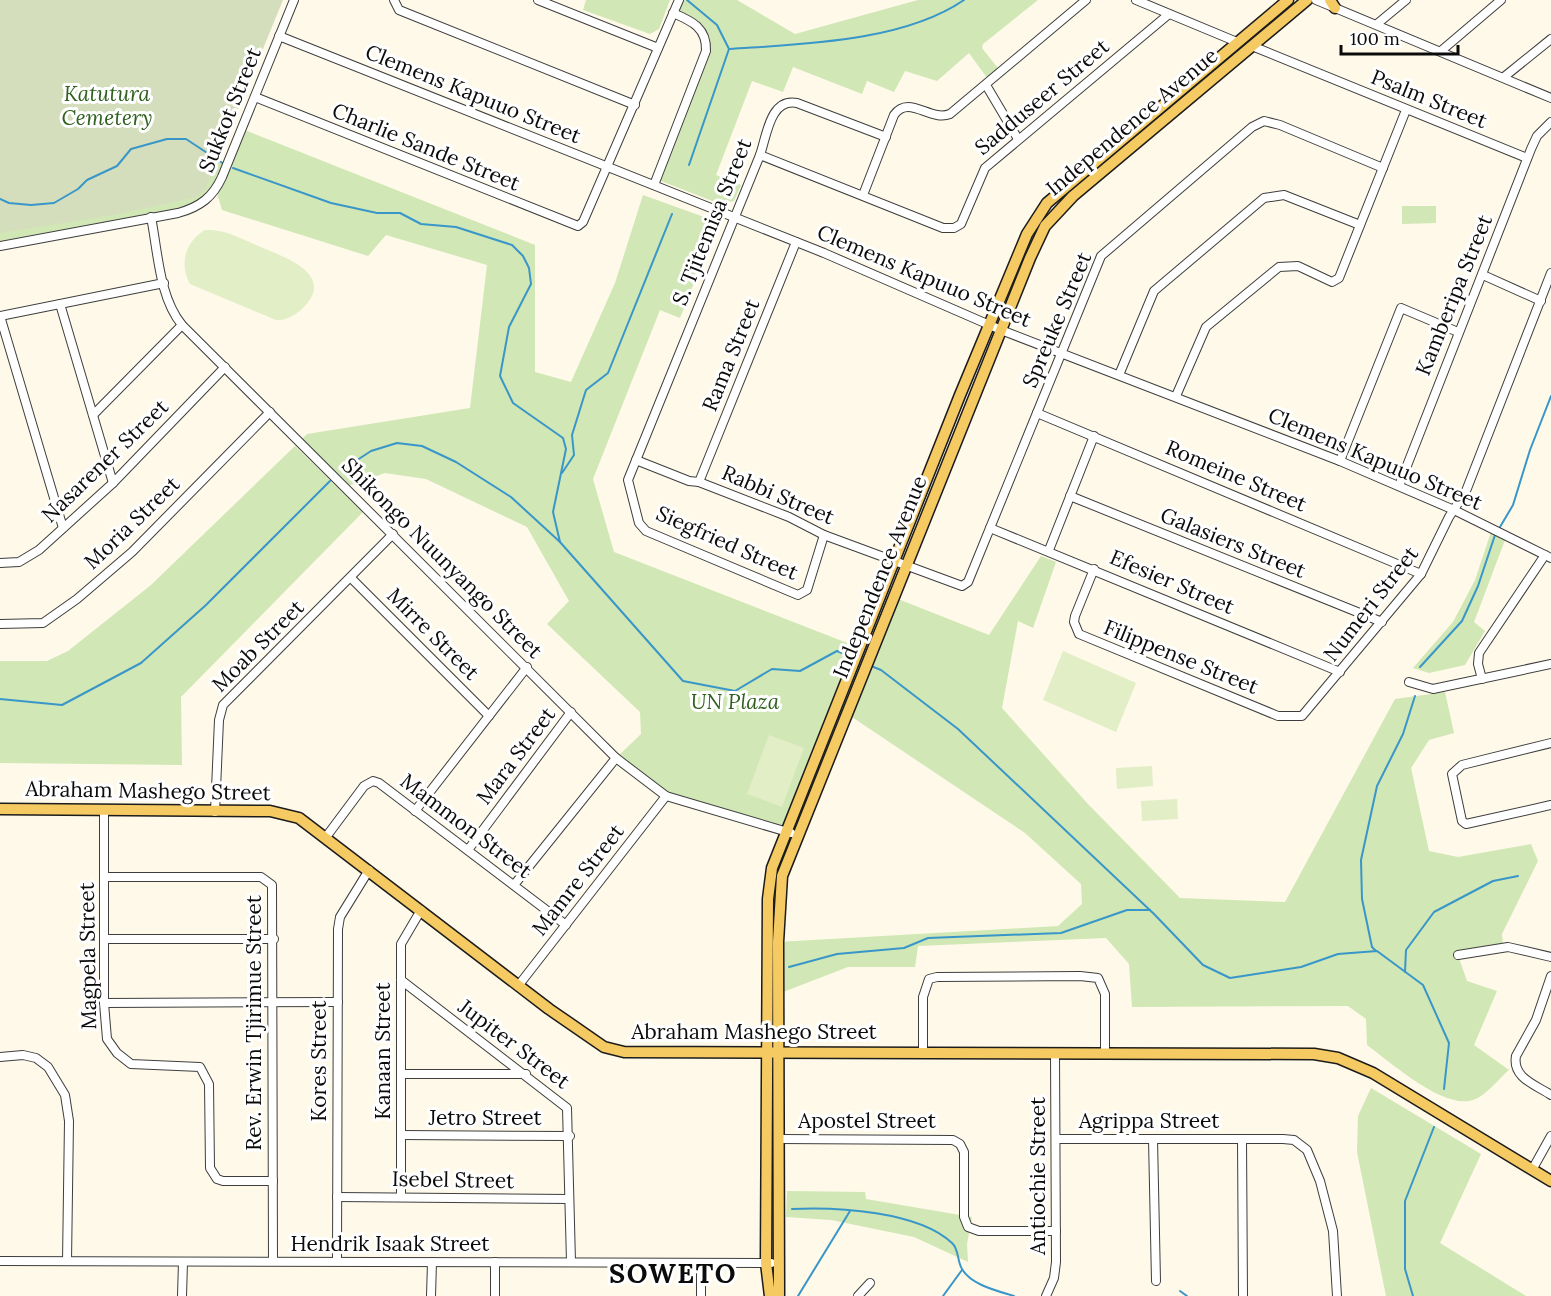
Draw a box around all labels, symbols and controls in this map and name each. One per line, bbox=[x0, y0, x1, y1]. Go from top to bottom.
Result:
scale bar bbox=[1341, 18, 1458, 56]
text: 100 m bbox=[1350, 27, 1400, 50]
street label: Sadduseer Street bbox=[969, 32, 1115, 161]
street label: Clemens Kapuuo Street bbox=[362, 38, 586, 149]
street label: Independence Avenue bbox=[1040, 42, 1223, 201]
street label: Sukkot Street bbox=[192, 43, 267, 176]
street label: Psalm Street bbox=[1367, 63, 1492, 134]
park label: Katutura Cemetery bbox=[61, 80, 153, 131]
street label: Charlie Sande Street bbox=[328, 97, 525, 197]
street label: S. Tjitemisa Street bbox=[666, 134, 758, 309]
street label: Kamberipa Street bbox=[1409, 210, 1498, 379]
street label: Clemens Kapuuo Street bbox=[813, 218, 1036, 333]
street label: Spreuke Street bbox=[1016, 247, 1098, 392]
street label: Rama Street bbox=[696, 294, 766, 415]
street label: Nasarener Street bbox=[36, 393, 174, 528]
street label: Clemens Kapuuo Street bbox=[1264, 401, 1487, 516]
street label: Romeine Street bbox=[1162, 434, 1312, 518]
street label: Shikongo Nuunyango Street bbox=[336, 452, 549, 664]
street label: Rabbi Street bbox=[718, 459, 839, 531]
street label: Moria Street bbox=[78, 470, 186, 575]
street label: Independence Avenue bbox=[827, 472, 933, 682]
street label: Siegfried Street bbox=[652, 499, 803, 586]
street label: Galasiers Street bbox=[1157, 501, 1311, 584]
street label: Numeri Street bbox=[1317, 540, 1424, 667]
street label: Efesier Street bbox=[1106, 543, 1239, 620]
street label: Mirre Street bbox=[381, 582, 486, 686]
street label: Moab Street bbox=[206, 593, 310, 697]
street label: Filippense Street bbox=[1100, 613, 1263, 700]
park label: UN Plaza bbox=[691, 688, 780, 715]
street label: Mara Street bbox=[470, 701, 561, 810]
street label: Mammon Street bbox=[395, 767, 538, 884]
street label: Abraham Mashego Street bbox=[24, 775, 272, 806]
street label: Mamre Street bbox=[526, 818, 630, 941]
street label: Magpela Street bbox=[73, 881, 102, 1030]
street label: Rev. Erwin Tjirimue Street bbox=[240, 894, 267, 1151]
street label: Kanaan Street bbox=[369, 981, 396, 1120]
street label: Jupiter Street bbox=[452, 992, 576, 1095]
street label: Kores Street bbox=[305, 999, 332, 1122]
street label: Abraham Mashego Street bbox=[630, 1018, 878, 1045]
street label: Antiochie Street bbox=[1024, 1096, 1051, 1256]
street label: Jetro Street bbox=[427, 1104, 542, 1131]
street label: Apostel Street bbox=[797, 1107, 937, 1134]
street label: Agrippa Street bbox=[1078, 1107, 1220, 1134]
street label: Isebel Street bbox=[392, 1165, 515, 1194]
street label: Hendrik Isaak Street bbox=[291, 1230, 490, 1257]
district label: SOWETO bbox=[609, 1256, 737, 1290]

